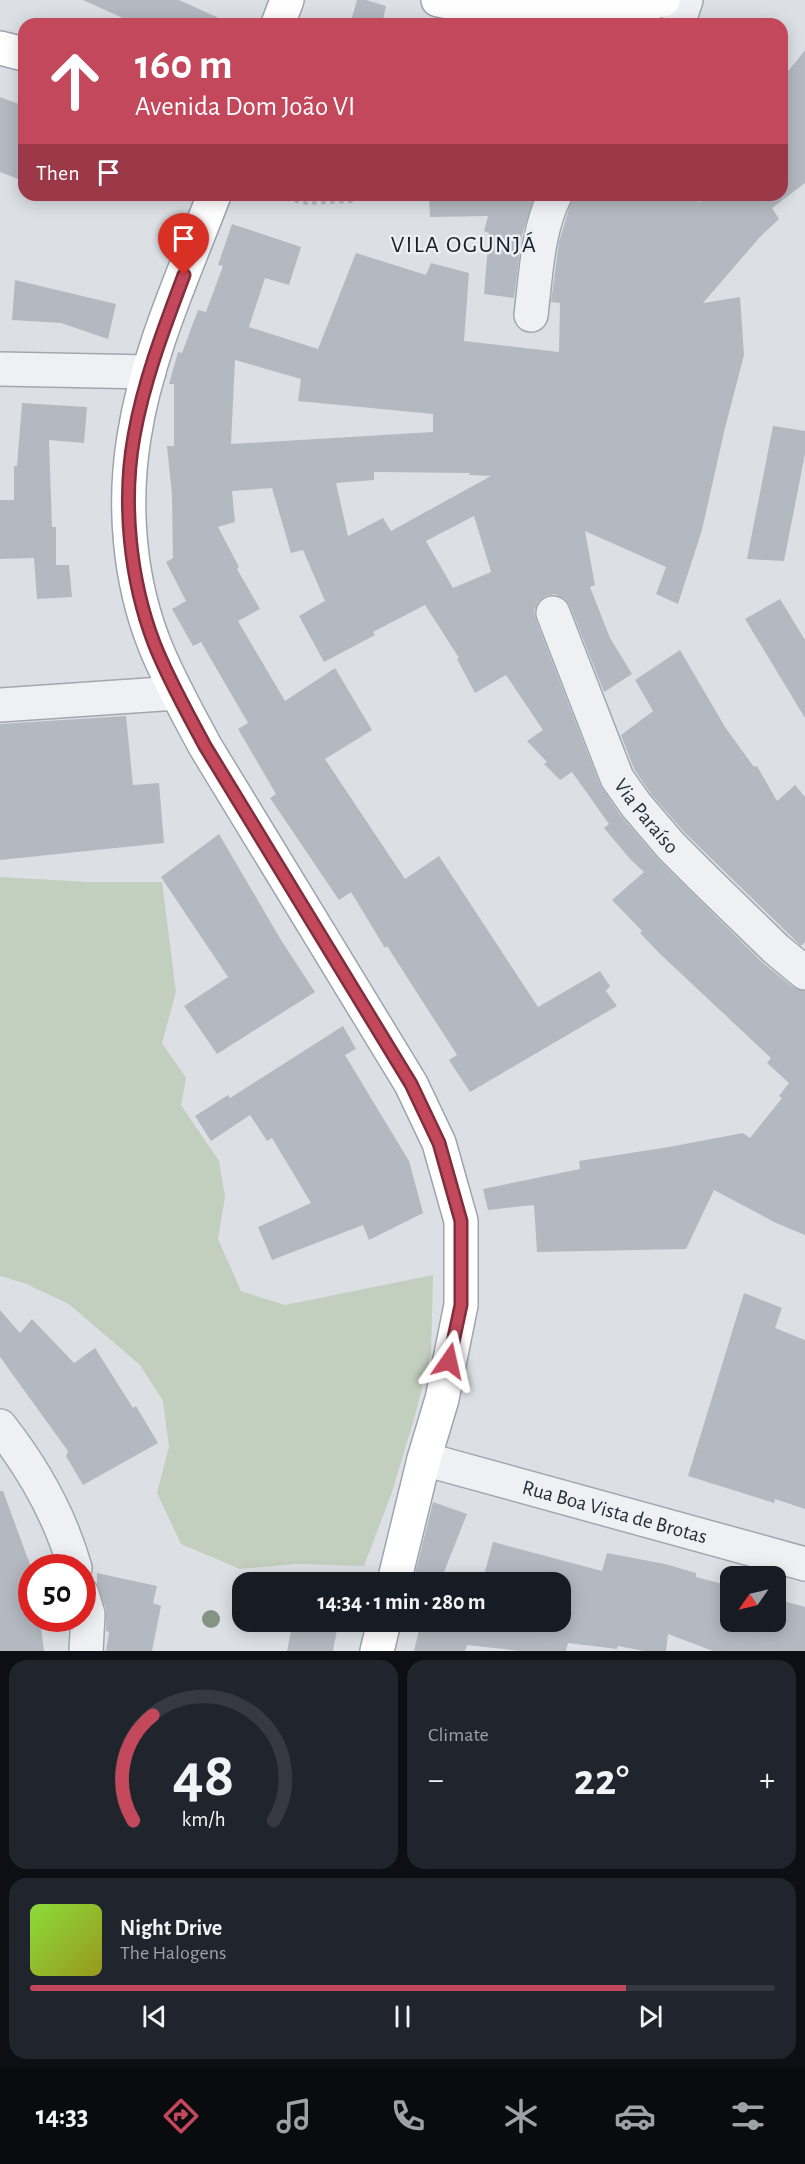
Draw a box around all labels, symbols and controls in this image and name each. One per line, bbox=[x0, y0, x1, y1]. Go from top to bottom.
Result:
icon: ahead bbox=[36, 42, 114, 120]
text: 160 m bbox=[135, 44, 233, 86]
text: Avenida Dom João VI bbox=[135, 93, 355, 120]
icon: arrive bbox=[92, 156, 125, 189]
text: Then bbox=[36, 162, 80, 184]
pin bbox=[158, 213, 209, 275]
icon: arrive bbox=[167, 222, 200, 255]
district label: VILA OGUNJÁ bbox=[391, 231, 537, 257]
street label: Via Paraíso bbox=[610, 775, 683, 858]
position arrow bbox=[417, 1329, 481, 1393]
street label: Rua Boa Vista de Brotas bbox=[520, 1476, 710, 1547]
speed limit sign: 50 bbox=[18, 1554, 96, 1632]
north arrow bbox=[720, 1566, 786, 1632]
map controls bbox=[720, 1566, 786, 1632]
text: 14:34 · 1 min · 280 m bbox=[317, 1591, 486, 1613]
text: Climate bbox=[428, 1725, 489, 1745]
text: 48 bbox=[172, 1745, 235, 1807]
text: 22° bbox=[574, 1758, 629, 1803]
text: − bbox=[428, 1764, 444, 1797]
text: + bbox=[759, 1764, 775, 1797]
text: km/h bbox=[181, 1810, 226, 1831]
text: Night Drive bbox=[120, 1917, 222, 1939]
text: The Halogens bbox=[120, 1943, 226, 1963]
icon: previous bbox=[138, 2000, 171, 2033]
icon: pause bbox=[386, 2000, 419, 2033]
icon: next bbox=[634, 2000, 667, 2033]
icon: directions bbox=[160, 2095, 202, 2137]
icon: music bbox=[273, 2095, 315, 2137]
icon: phone bbox=[387, 2095, 429, 2137]
icon: climate bbox=[500, 2095, 542, 2137]
icon: car bbox=[614, 2095, 656, 2137]
icon: filters bbox=[727, 2095, 769, 2137]
text: 14:33 bbox=[36, 2102, 88, 2129]

